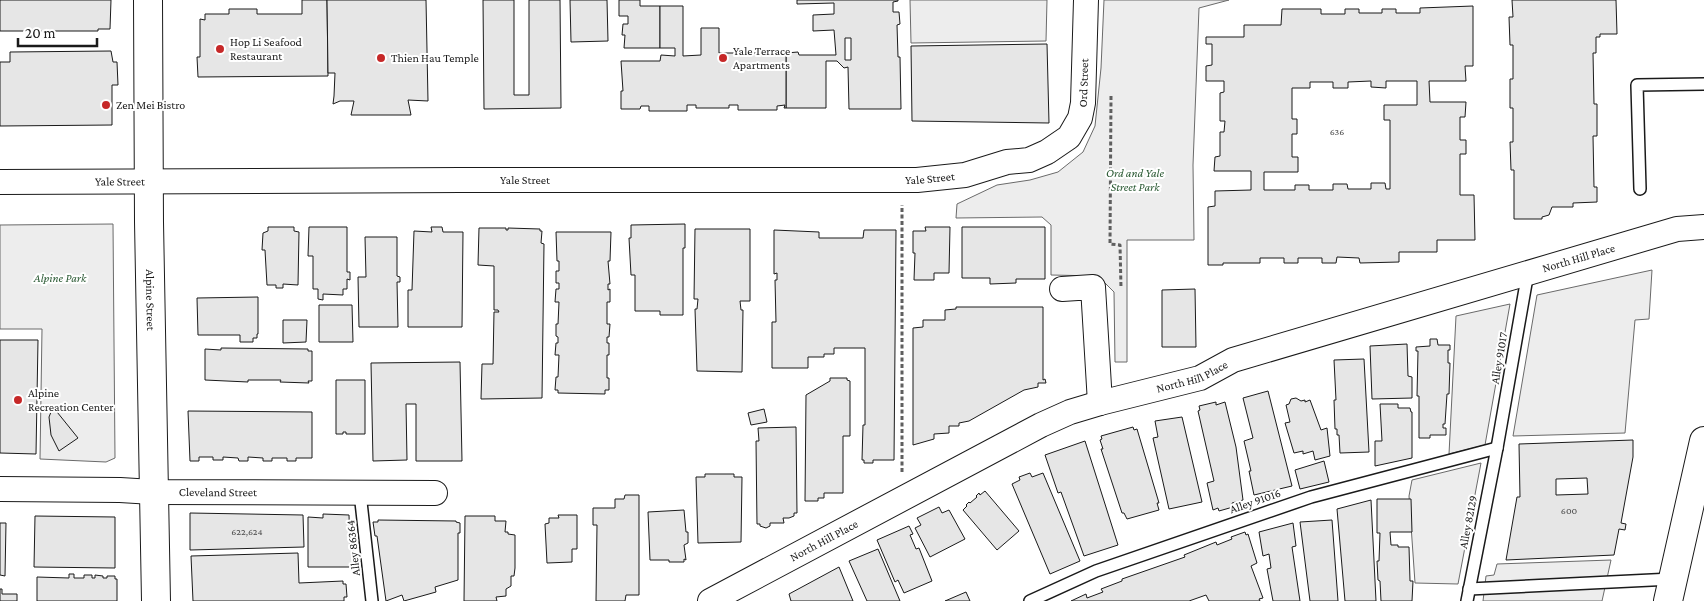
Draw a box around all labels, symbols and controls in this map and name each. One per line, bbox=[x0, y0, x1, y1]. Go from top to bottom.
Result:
scale bar bbox=[18, 15, 96, 47]
text: 20 m bbox=[25, 25, 56, 41]
place label: Hop Li Seafood Restaurant bbox=[230, 35, 303, 63]
marker: Hop Li Seafood Restaurant bbox=[214, 43, 226, 55]
place label: Yale Terrace Apartments bbox=[733, 44, 790, 72]
place label: Thien Hau Temple bbox=[391, 51, 479, 65]
marker: Thien Hau Temple bbox=[375, 52, 387, 64]
marker: Yale Terrace Apartments bbox=[717, 52, 729, 64]
street label: Ord Street bbox=[1075, 57, 1091, 109]
place label: Zen Mei Bistro bbox=[116, 98, 185, 112]
marker: Zen Mei Bistro bbox=[100, 99, 112, 111]
house number: 636 bbox=[1330, 126, 1344, 137]
park label: Ord and Yale Street Park bbox=[1106, 166, 1165, 194]
street label: Yale Street bbox=[905, 169, 957, 187]
street label: Yale Street bbox=[500, 173, 551, 187]
street label: Yale Street bbox=[95, 174, 146, 189]
street label: North Hill Place bbox=[1541, 241, 1617, 275]
street label: Alpine Street bbox=[143, 269, 158, 332]
park label: Alpine Park bbox=[33, 271, 87, 285]
street label: Alley 91017 bbox=[1488, 330, 1511, 385]
street label: North Hill Place bbox=[1155, 357, 1230, 396]
place label: Alpine Recreation Center bbox=[28, 386, 114, 414]
marker: Alpine Recreation Center bbox=[12, 394, 24, 406]
street label: Cleveland Street bbox=[179, 485, 258, 499]
street label: Alley 91016 bbox=[1228, 486, 1282, 516]
street label: Alley 82129 bbox=[1456, 494, 1480, 550]
house number: 600 bbox=[1561, 505, 1578, 516]
street label: North Hill Place bbox=[787, 517, 860, 564]
street label: Alley 86364 bbox=[343, 519, 363, 577]
house number: 622,624 bbox=[231, 526, 263, 537]

